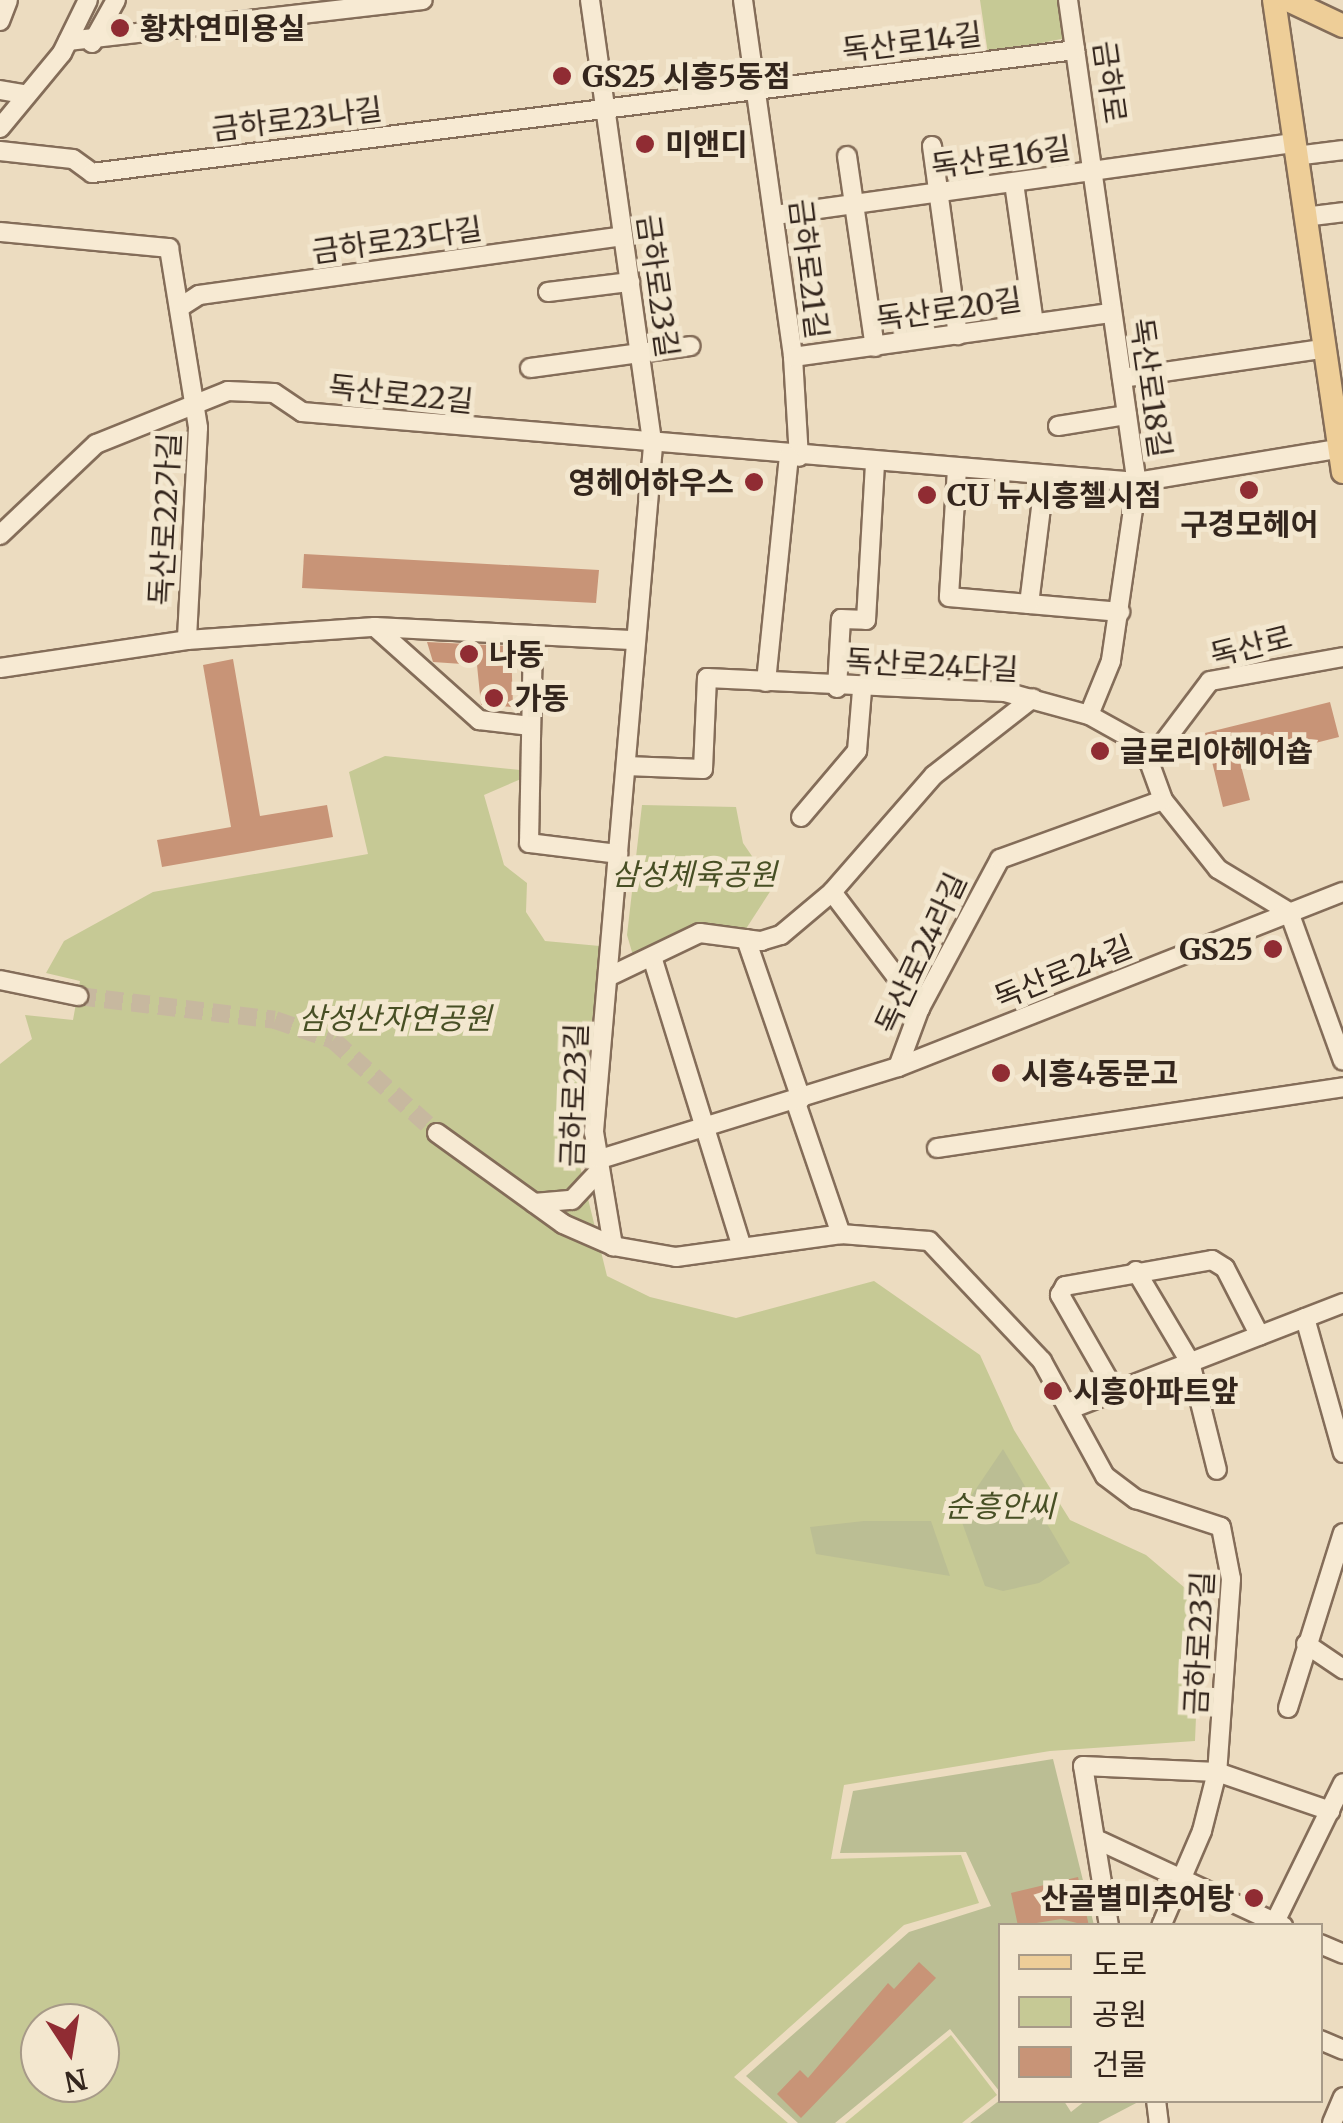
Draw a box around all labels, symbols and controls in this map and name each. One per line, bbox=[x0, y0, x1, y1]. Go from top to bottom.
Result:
place label: 황차연미용실 bbox=[140, 10, 306, 46]
street label: 독산로14길 bbox=[840, 16, 984, 68]
marker: 황차연미용실 bbox=[109, 17, 131, 39]
street label: 금하로 bbox=[1086, 38, 1134, 126]
place label: GS25 시흥5동점 bbox=[582, 58, 791, 94]
marker: GS25 시흥5동점 bbox=[551, 65, 573, 87]
street label: 금하로23나길 bbox=[209, 91, 385, 147]
place label: 미앤디 bbox=[665, 126, 748, 162]
street label: 독산로16길 bbox=[929, 129, 1073, 185]
marker: 미앤디 bbox=[634, 133, 656, 155]
street label: 금하로21길 bbox=[783, 197, 835, 341]
street label: 금하로23다길 bbox=[309, 210, 485, 270]
street label: 금하로23길 bbox=[630, 212, 686, 360]
street label: 독산로20길 bbox=[874, 281, 1024, 337]
street label: 독산로18길 bbox=[1123, 316, 1179, 460]
street label: 독산로22길 bbox=[327, 368, 475, 420]
street label: 독산로22가길 bbox=[142, 432, 188, 606]
place label: 영헤어하우스 bbox=[568, 464, 734, 500]
marker: 영헤어하우스 bbox=[743, 471, 765, 493]
place label: CU 뉴시흥첼시점 bbox=[947, 477, 1162, 513]
marker: 구경모헤어 bbox=[1238, 479, 1260, 501]
marker: CU 뉴시흥첼시점 bbox=[916, 484, 938, 506]
place label: 구경모헤어 bbox=[1180, 506, 1318, 542]
street label: 독산로 bbox=[1206, 619, 1296, 673]
place label: 나동 bbox=[489, 636, 544, 672]
street label: 독산로24다길 bbox=[844, 642, 1020, 688]
marker: 나동 bbox=[458, 643, 480, 665]
place label: 가동 bbox=[514, 680, 569, 716]
marker: 가동 bbox=[483, 687, 505, 709]
place label: 글로리아헤어숍 bbox=[1120, 733, 1313, 769]
marker: 글로리아헤어숍 bbox=[1089, 740, 1111, 762]
park label: 삼성체육공원 bbox=[611, 856, 777, 892]
street label: 독산로24라길 bbox=[868, 867, 974, 1039]
street label: 독산로24길 bbox=[989, 928, 1137, 1016]
place label: GS25 bbox=[1179, 931, 1253, 967]
marker: GS25 bbox=[1262, 938, 1284, 960]
park label: 삼성산자연공원 bbox=[298, 1000, 492, 1036]
street label: 금하로23길 bbox=[553, 1022, 595, 1168]
place label: 시흥4동문고 bbox=[1021, 1055, 1178, 1091]
marker: 시흥4동문고 bbox=[990, 1062, 1012, 1084]
place label: 시흥아파트앞 bbox=[1073, 1373, 1239, 1409]
marker: 시흥아파트앞 bbox=[1042, 1380, 1064, 1402]
park label: 순흥안씨 bbox=[945, 1488, 1055, 1524]
street label: 금하로23길 bbox=[1177, 1570, 1221, 1716]
place label: 산골별미추어탕 bbox=[1041, 1880, 1234, 1916]
marker: 산골별미추어탕 bbox=[1243, 1887, 1265, 1909]
legend bbox=[998, 1923, 1323, 2103]
text: 도로 bbox=[1092, 1945, 1147, 1983]
text: 공원 bbox=[1092, 1995, 1147, 2033]
north arrow bbox=[20, 2003, 120, 2103]
text: 건물 bbox=[1092, 2045, 1147, 2083]
text: N bbox=[61, 2060, 90, 2100]

